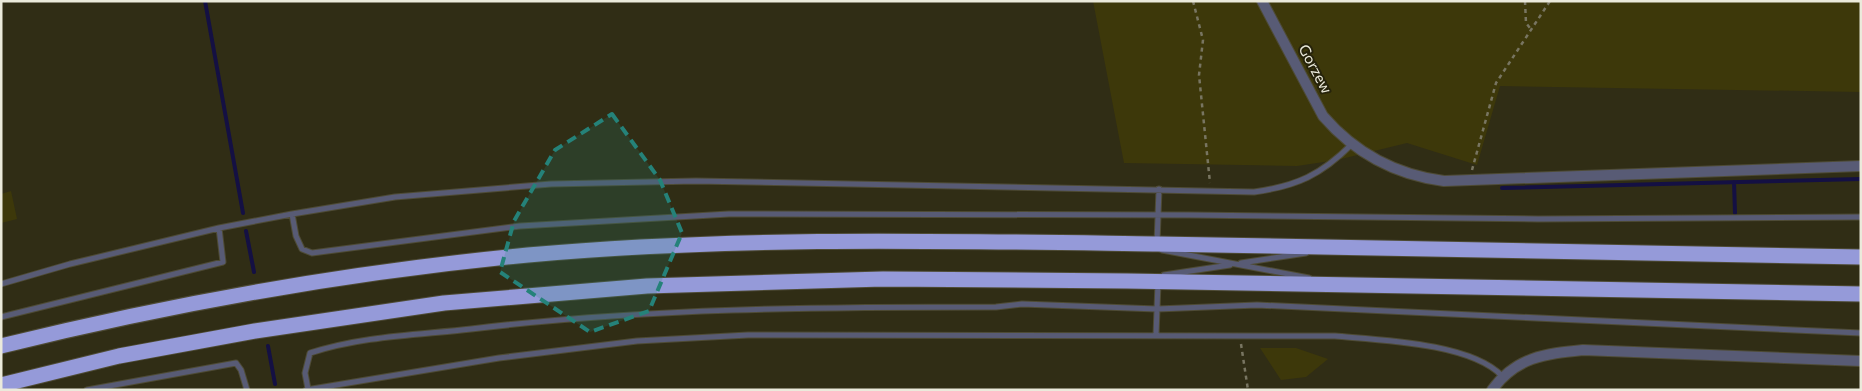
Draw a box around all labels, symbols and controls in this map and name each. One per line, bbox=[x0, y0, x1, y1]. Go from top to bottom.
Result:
street label: Gorzew bbox=[1295, 41, 1336, 96]

